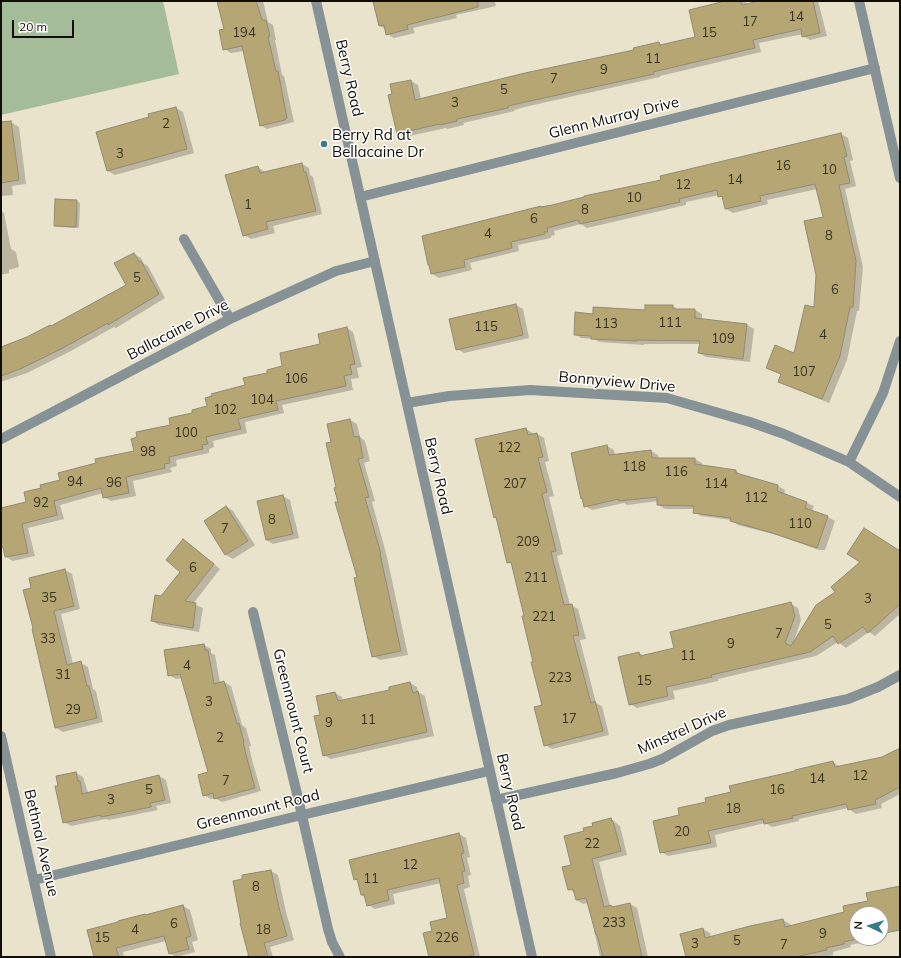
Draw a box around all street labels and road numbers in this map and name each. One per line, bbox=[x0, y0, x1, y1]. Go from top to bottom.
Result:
street label: Berry Road bbox=[331, 38, 367, 118]
street label: Glenn Murray Drive bbox=[547, 93, 681, 143]
street label: Ballacaine Drive bbox=[124, 296, 232, 364]
street label: Bonnyview Drive bbox=[558, 368, 676, 396]
street label: Berry Road bbox=[420, 436, 456, 516]
street label: Greenmount Court bbox=[269, 647, 317, 775]
street label: Minstrel Drive bbox=[635, 703, 729, 759]
street label: Berry Road bbox=[492, 752, 528, 832]
street label: Greenmount Road bbox=[194, 786, 322, 834]
street label: Bethnal Avenue bbox=[20, 787, 62, 899]

